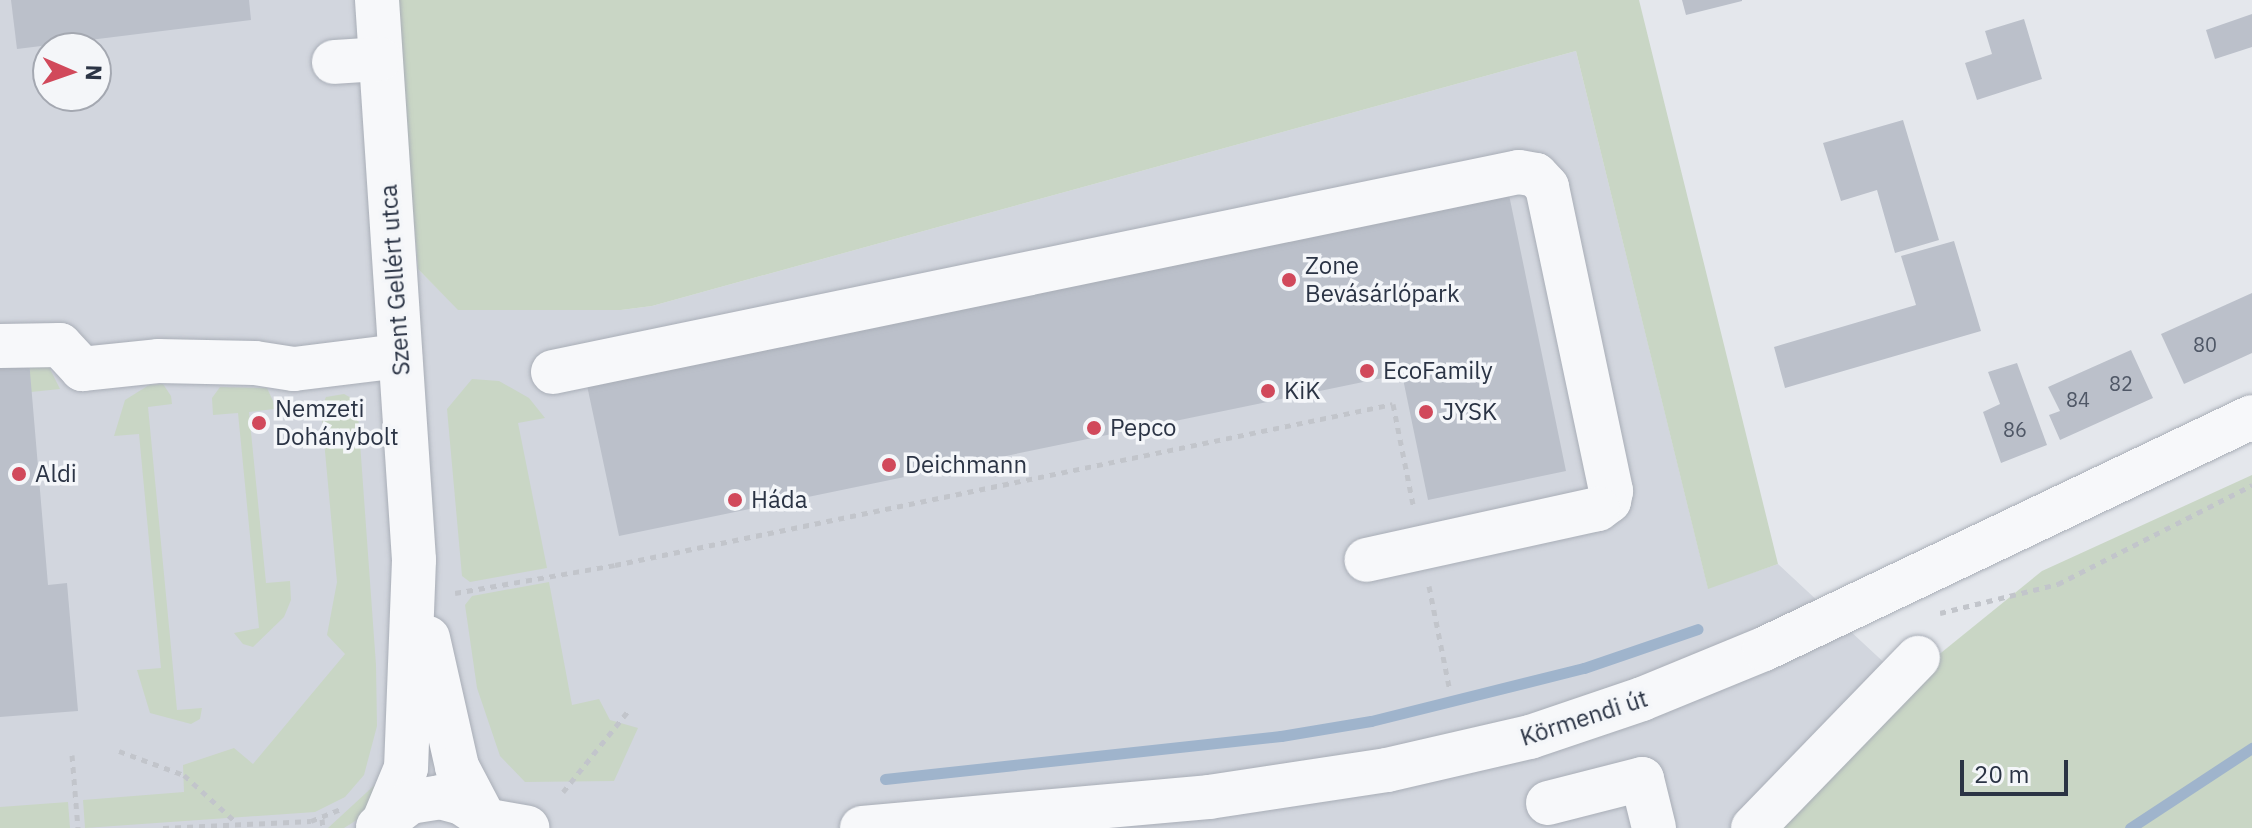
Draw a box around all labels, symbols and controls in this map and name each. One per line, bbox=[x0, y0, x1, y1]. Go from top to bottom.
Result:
north arrow bbox=[32, 32, 112, 112]
text: N bbox=[80, 64, 109, 81]
street label: Szent Gellért utca bbox=[374, 183, 416, 377]
place label: Zone Bevásárlópark bbox=[1305, 252, 1460, 308]
marker: Zone Bevásárlópark bbox=[1280, 271, 1298, 289]
house number: 80 bbox=[2193, 332, 2217, 356]
place label: EcoFamily bbox=[1383, 357, 1493, 385]
marker: EcoFamily bbox=[1358, 362, 1376, 380]
house number: 82 bbox=[2109, 371, 2133, 395]
place label: KiK bbox=[1284, 377, 1320, 405]
marker: KiK bbox=[1259, 382, 1277, 400]
house number: 84 bbox=[2066, 387, 2090, 411]
place label: Nemzeti Dohánybolt bbox=[275, 395, 399, 451]
place label: JYSK bbox=[1442, 398, 1497, 426]
marker: JYSK bbox=[1417, 403, 1435, 421]
marker: Nemzeti Dohánybolt bbox=[250, 414, 268, 432]
place label: Pepco bbox=[1110, 414, 1177, 442]
house number: 86 bbox=[2003, 417, 2027, 441]
marker: Pepco bbox=[1085, 419, 1103, 437]
place label: Deichmann bbox=[905, 451, 1027, 479]
marker: Deichmann bbox=[880, 456, 898, 474]
place label: Aldi bbox=[35, 460, 77, 488]
marker: Aldi bbox=[10, 465, 28, 483]
place label: Háda bbox=[751, 486, 808, 514]
marker: Háda bbox=[726, 491, 744, 509]
street label: Körmendi út bbox=[1517, 684, 1651, 752]
scale bar bbox=[1964, 744, 2072, 794]
text: 20 m bbox=[1974, 758, 2029, 790]

